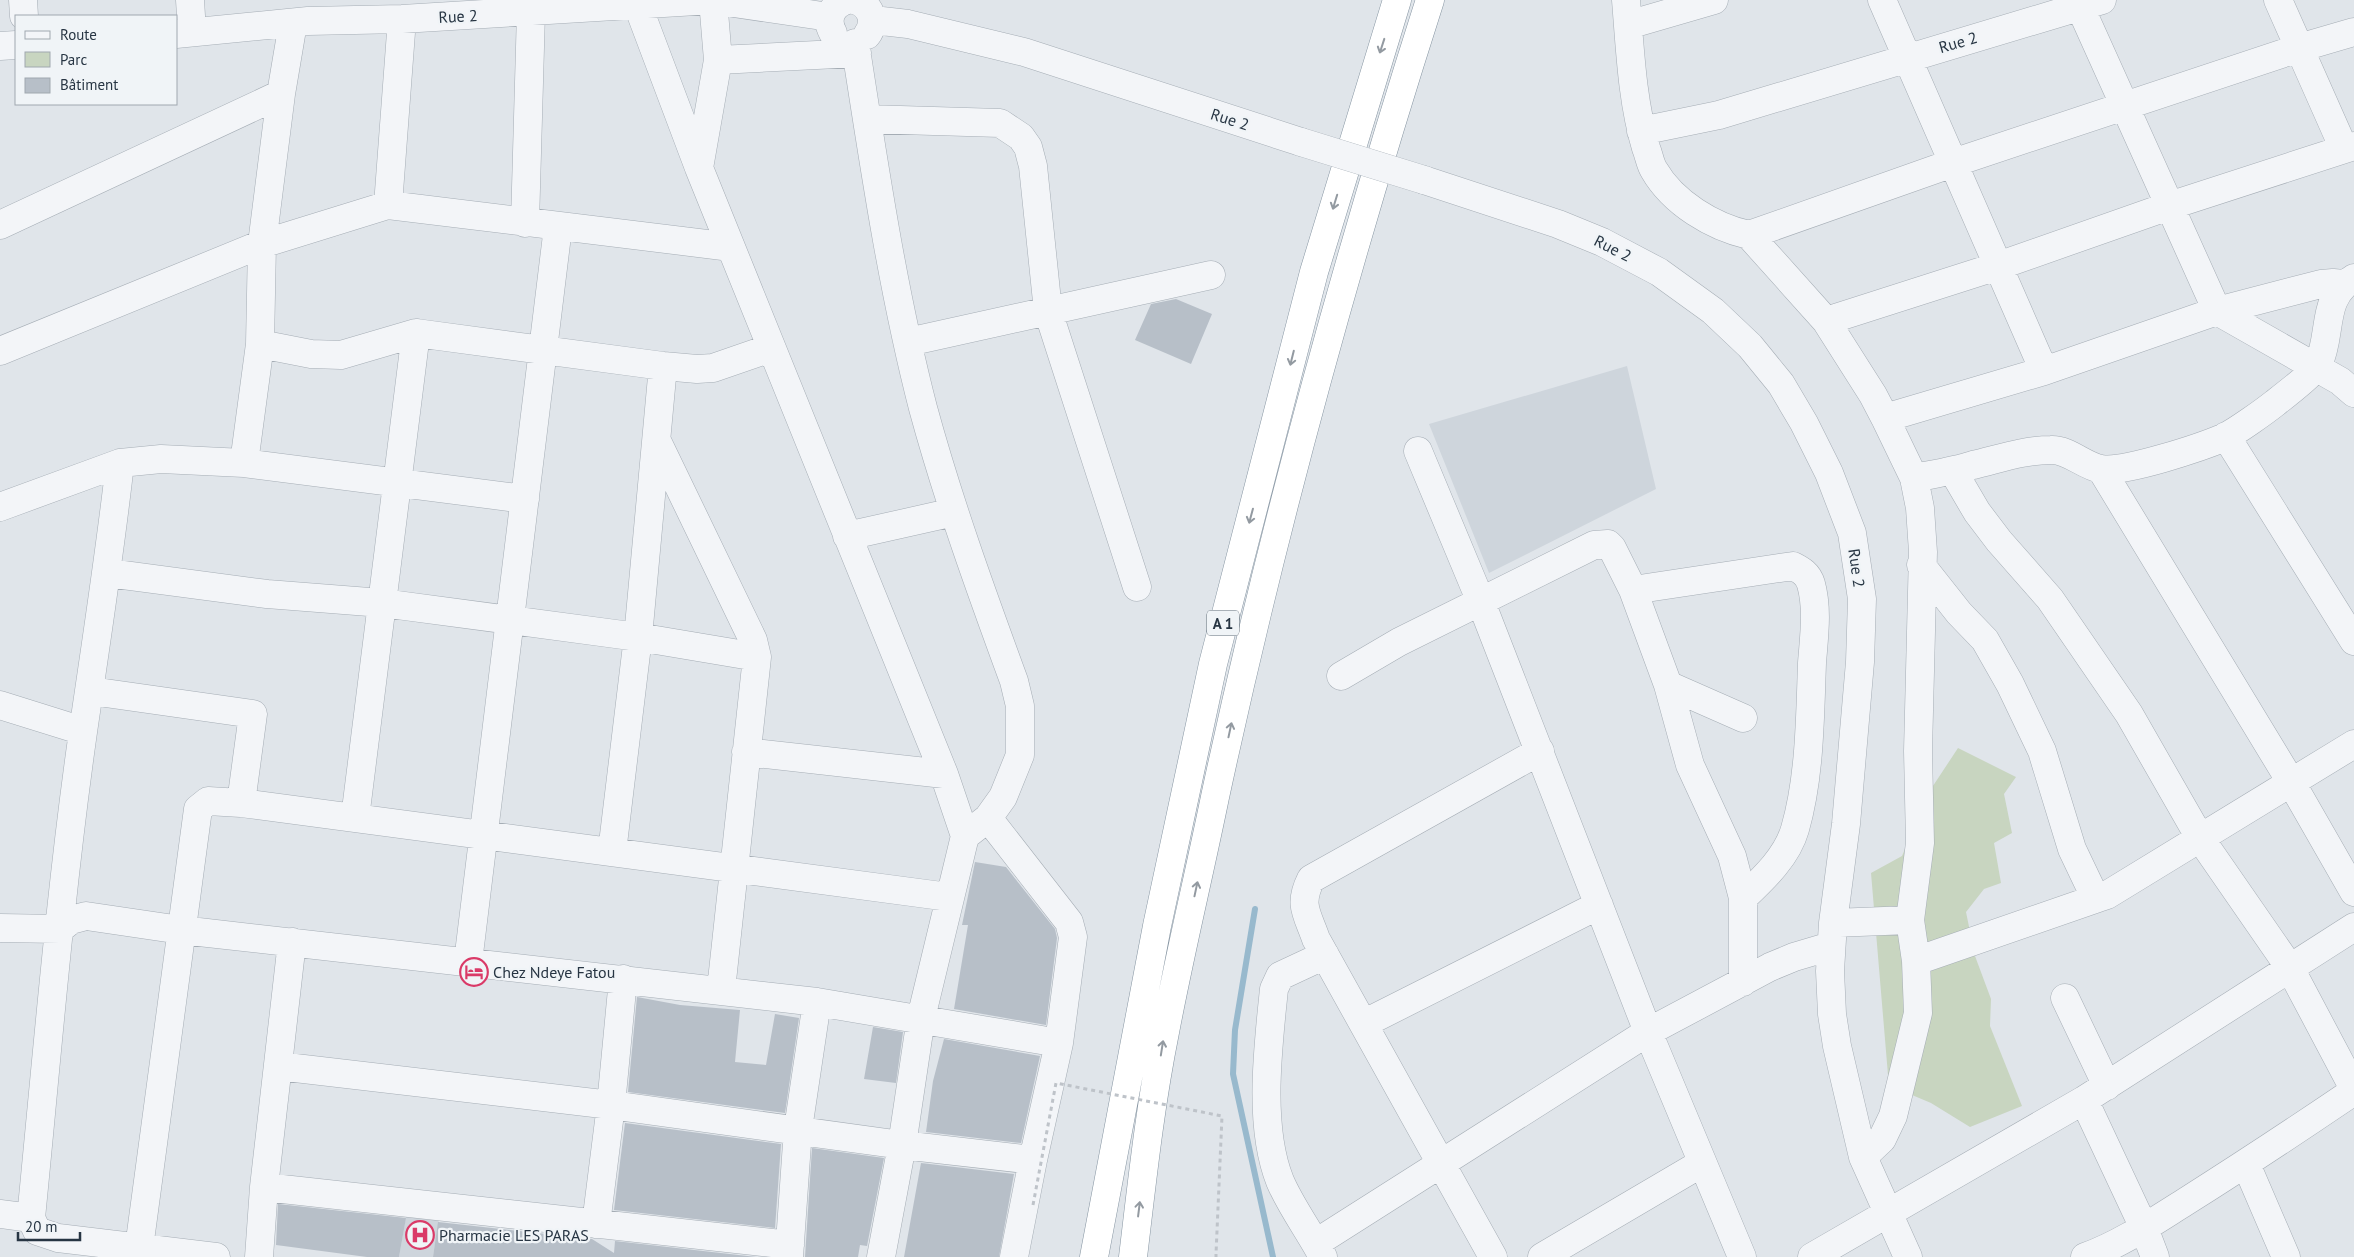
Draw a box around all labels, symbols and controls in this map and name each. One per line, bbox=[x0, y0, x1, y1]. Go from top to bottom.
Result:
street label: Rue 2 bbox=[438, 5, 478, 27]
legend bbox=[15, 15, 178, 105]
text: Route bbox=[60, 25, 97, 44]
street label: Rue 2 bbox=[1936, 27, 1980, 57]
one-way arrow bbox=[1377, 38, 1387, 54]
text: Parc bbox=[60, 50, 87, 69]
text: Bâtiment bbox=[60, 75, 118, 94]
street label: Rue 2 bbox=[1208, 103, 1252, 135]
one-way arrow bbox=[1330, 193, 1340, 209]
street label: Rue 2 bbox=[1591, 230, 1635, 266]
one-way arrow bbox=[1287, 350, 1296, 366]
one-way arrow bbox=[1246, 507, 1255, 523]
street label: Rue 2 bbox=[1844, 547, 1870, 589]
road number: A 1 bbox=[1207, 610, 1239, 636]
one-way arrow bbox=[1226, 722, 1235, 738]
one-way arrow bbox=[1191, 881, 1201, 897]
hotel icon: Chez Ndeye Fatou bbox=[459, 957, 489, 987]
place label: Chez Ndeye Fatou bbox=[493, 962, 615, 982]
one-way arrow bbox=[1157, 1040, 1167, 1056]
one-way arrow bbox=[1134, 1201, 1144, 1217]
scale bar bbox=[18, 1210, 80, 1242]
text: 20 m bbox=[25, 1217, 58, 1236]
hospital icon: Pharmacie LES PARAS bbox=[405, 1220, 435, 1250]
place label: Pharmacie LES PARAS bbox=[439, 1225, 589, 1245]

